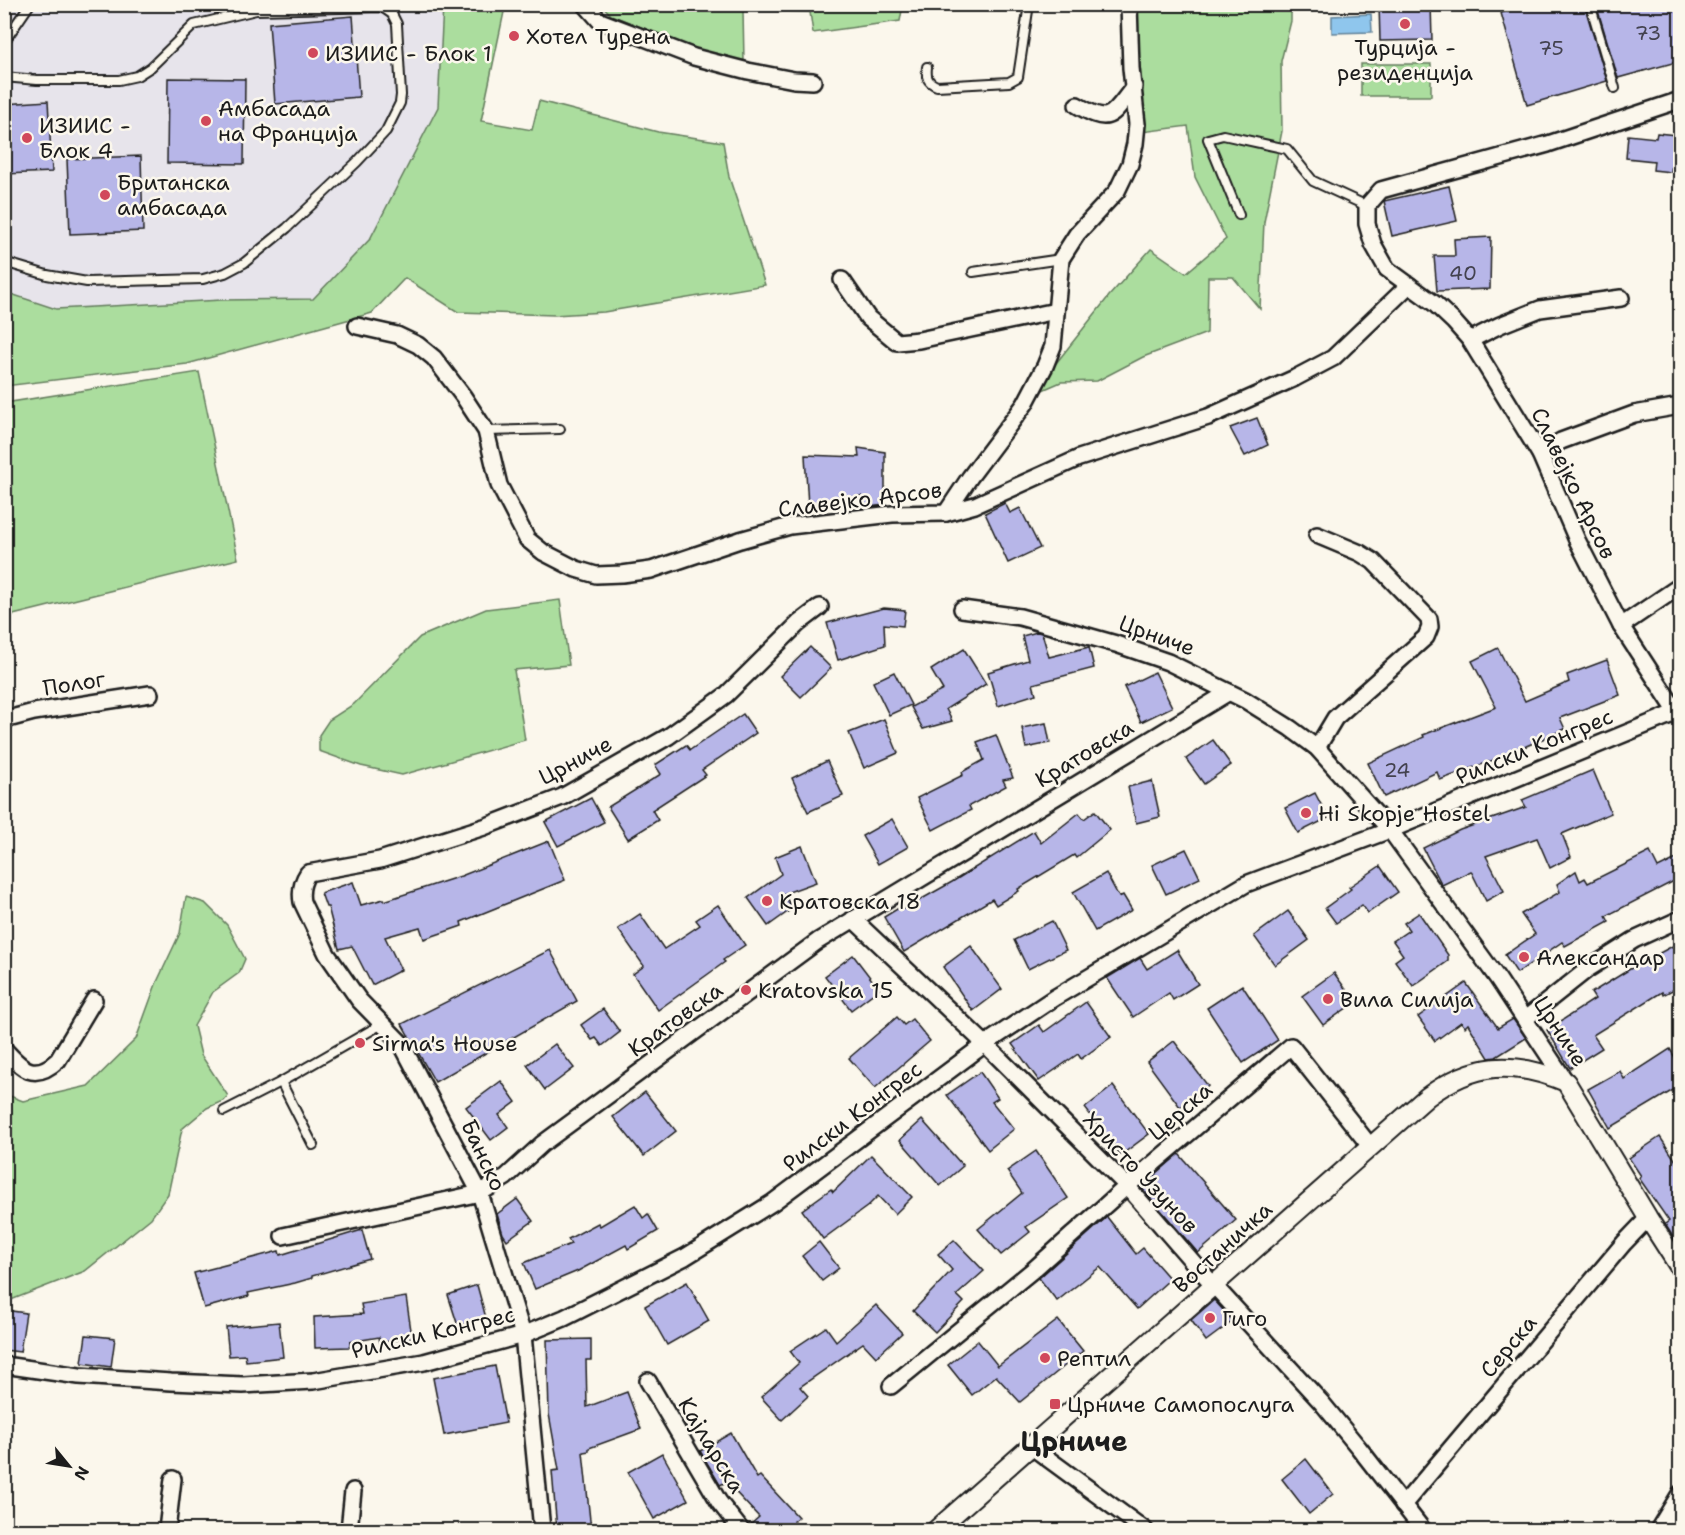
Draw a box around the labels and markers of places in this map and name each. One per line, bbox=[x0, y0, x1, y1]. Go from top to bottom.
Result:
marker: Турција - резиденција bbox=[1398, 17, 1412, 31]
place label: Хотел Турена bbox=[526, 22, 670, 51]
marker: Хотел Турена bbox=[507, 29, 521, 43]
place label: Турција - резиденција bbox=[1337, 33, 1473, 87]
place label: ИЗИИС - Блок 1 bbox=[325, 39, 492, 68]
marker: ИЗИИС - Блок 1 bbox=[306, 46, 320, 60]
place label: Амбасада на Франција bbox=[218, 94, 358, 148]
place label: ИЗИИС - Блок 4 bbox=[39, 111, 131, 165]
marker: Амбасада на Франција bbox=[199, 114, 213, 128]
marker: ИЗИИС - Блок 4 bbox=[20, 131, 34, 145]
place label: Британска амбасада bbox=[117, 168, 230, 222]
marker: Британска амбасада bbox=[98, 188, 112, 202]
place label: Hi Skopje Hostel bbox=[1318, 799, 1490, 828]
marker: Hi Skopje Hostel bbox=[1299, 806, 1313, 820]
place label: Кратовска 18 bbox=[779, 887, 921, 916]
marker: Кратовска 18 bbox=[760, 894, 774, 908]
place label: Александар bbox=[1536, 943, 1665, 972]
marker: Александар bbox=[1517, 950, 1531, 964]
place label: Kratovska 15 bbox=[758, 976, 893, 1005]
marker: Kratovska 15 bbox=[739, 983, 753, 997]
place label: Вила Силија bbox=[1340, 985, 1474, 1014]
marker: Вила Силија bbox=[1321, 992, 1335, 1006]
place label: Sirma's House bbox=[372, 1029, 518, 1058]
marker: Sirma's House bbox=[353, 1036, 367, 1050]
place label: Гиго bbox=[1222, 1304, 1267, 1333]
marker: Гиго bbox=[1203, 1311, 1217, 1325]
place label: Рептил bbox=[1057, 1344, 1131, 1373]
marker: Рептил bbox=[1038, 1351, 1052, 1365]
place label: Црниче Самопослуга bbox=[1067, 1390, 1294, 1419]
marker: Црниче Самопослуга bbox=[1048, 1397, 1062, 1411]

